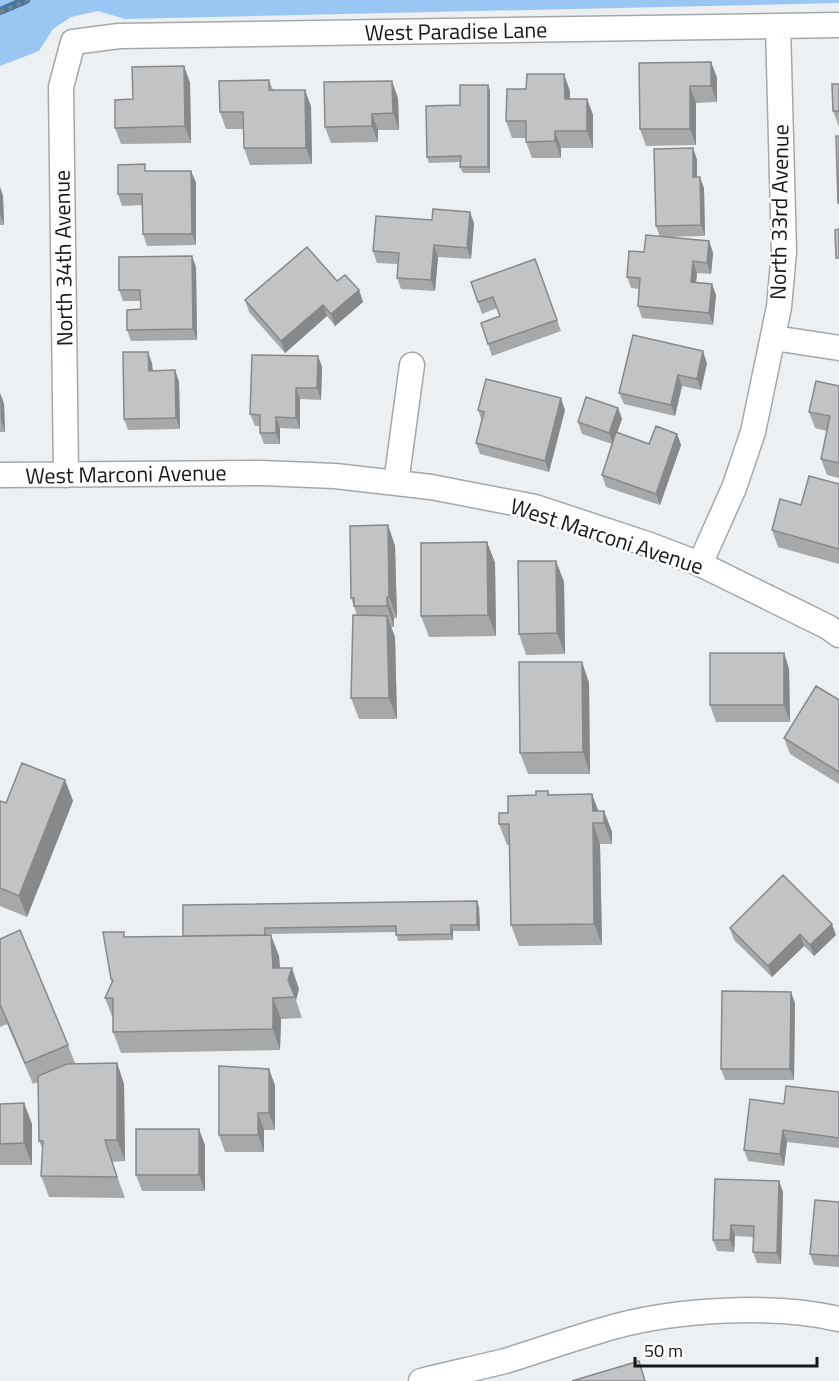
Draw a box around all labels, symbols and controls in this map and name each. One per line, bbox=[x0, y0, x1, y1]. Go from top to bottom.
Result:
street label: West Paradise Lane bbox=[364, 12, 548, 50]
street label: North 33rd Avenue bbox=[760, 124, 798, 300]
street label: North 34th Avenue bbox=[44, 170, 82, 346]
street label: West Marconi Avenue bbox=[25, 455, 227, 493]
street label: West Marconi Avenue bbox=[506, 489, 708, 583]
scale bar bbox=[635, 1330, 816, 1368]
text: 50 m bbox=[644, 1337, 683, 1364]

